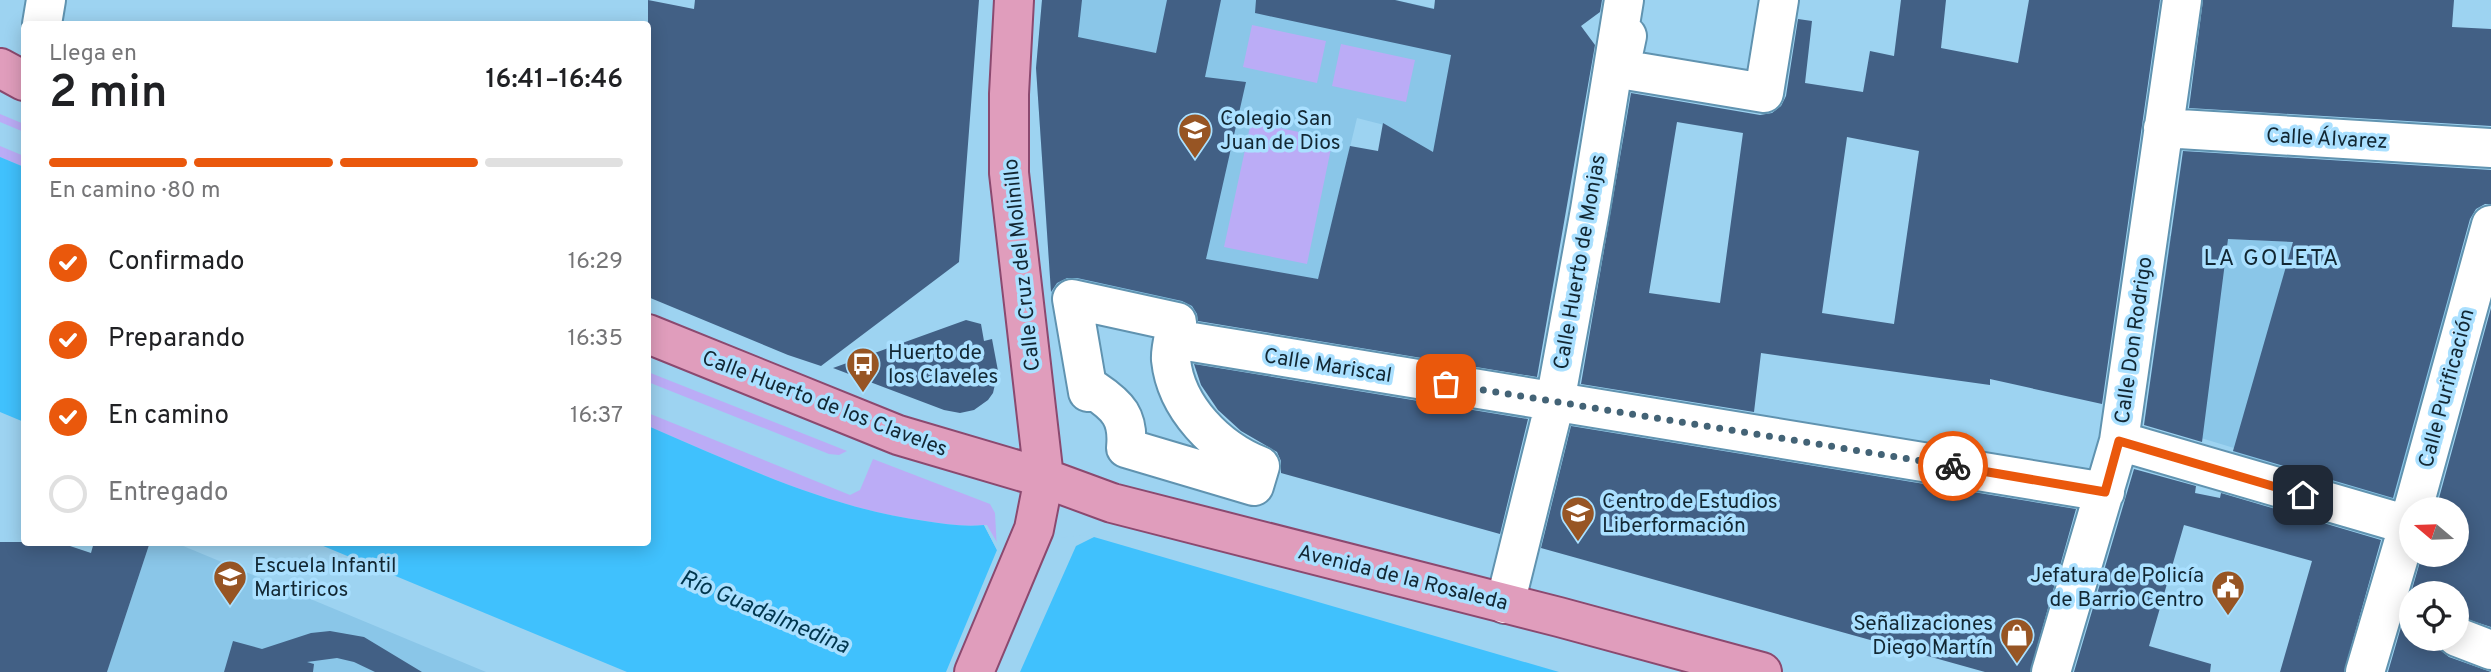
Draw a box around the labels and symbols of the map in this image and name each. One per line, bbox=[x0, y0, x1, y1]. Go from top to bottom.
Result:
place label: Colegio San Juan de Dios bbox=[1220, 106, 1341, 157]
school or university icon: Colegio San Juan de Dios bbox=[1176, 111, 1214, 160]
street label: Calle Álvarez bbox=[2265, 122, 2388, 156]
street label: Calle Huerto de Monjas bbox=[1548, 153, 1613, 372]
street label: Calle Cruz del Molinillo bbox=[998, 157, 1047, 373]
district label: LA GOLETA bbox=[2204, 245, 2340, 274]
street label: Calle Don Rodrigo bbox=[2109, 255, 2160, 426]
street label: Calle Purificación bbox=[2413, 306, 2482, 471]
place label: Huerto de los Claveles bbox=[888, 340, 998, 391]
street label: Calle Mariscal bbox=[1262, 343, 1394, 390]
street label: Calle Huerto de los Claveles bbox=[698, 345, 951, 464]
bus stop icon: Huerto de los Claveles bbox=[844, 345, 882, 394]
pin bbox=[1416, 354, 1476, 414]
courier bbox=[1918, 431, 1988, 501]
pin bbox=[2273, 465, 2333, 525]
place label: Centro de Estudios Liberformación bbox=[1602, 489, 1778, 540]
school or university icon: Centro de Estudios Liberformación bbox=[1559, 494, 1597, 543]
north arrow bbox=[2399, 497, 2469, 567]
street label: Avenida de la Rosaleda bbox=[1295, 539, 1510, 618]
place label: Escuela Infantil Martiricos bbox=[254, 553, 397, 604]
school or university icon: Escuela Infantil Martiricos bbox=[211, 558, 249, 607]
place label: Jefatura de Policía de Barrio Centro bbox=[2030, 563, 2204, 614]
water label: Río Guadalmedina bbox=[675, 565, 853, 662]
public building icon: Jefatura de Policía de Barrio Centro bbox=[2209, 568, 2247, 617]
place label: Señalizaciones Diego Martín bbox=[1853, 611, 1993, 662]
shop icon: Señalizaciones Diego Martín bbox=[1998, 616, 2036, 665]

